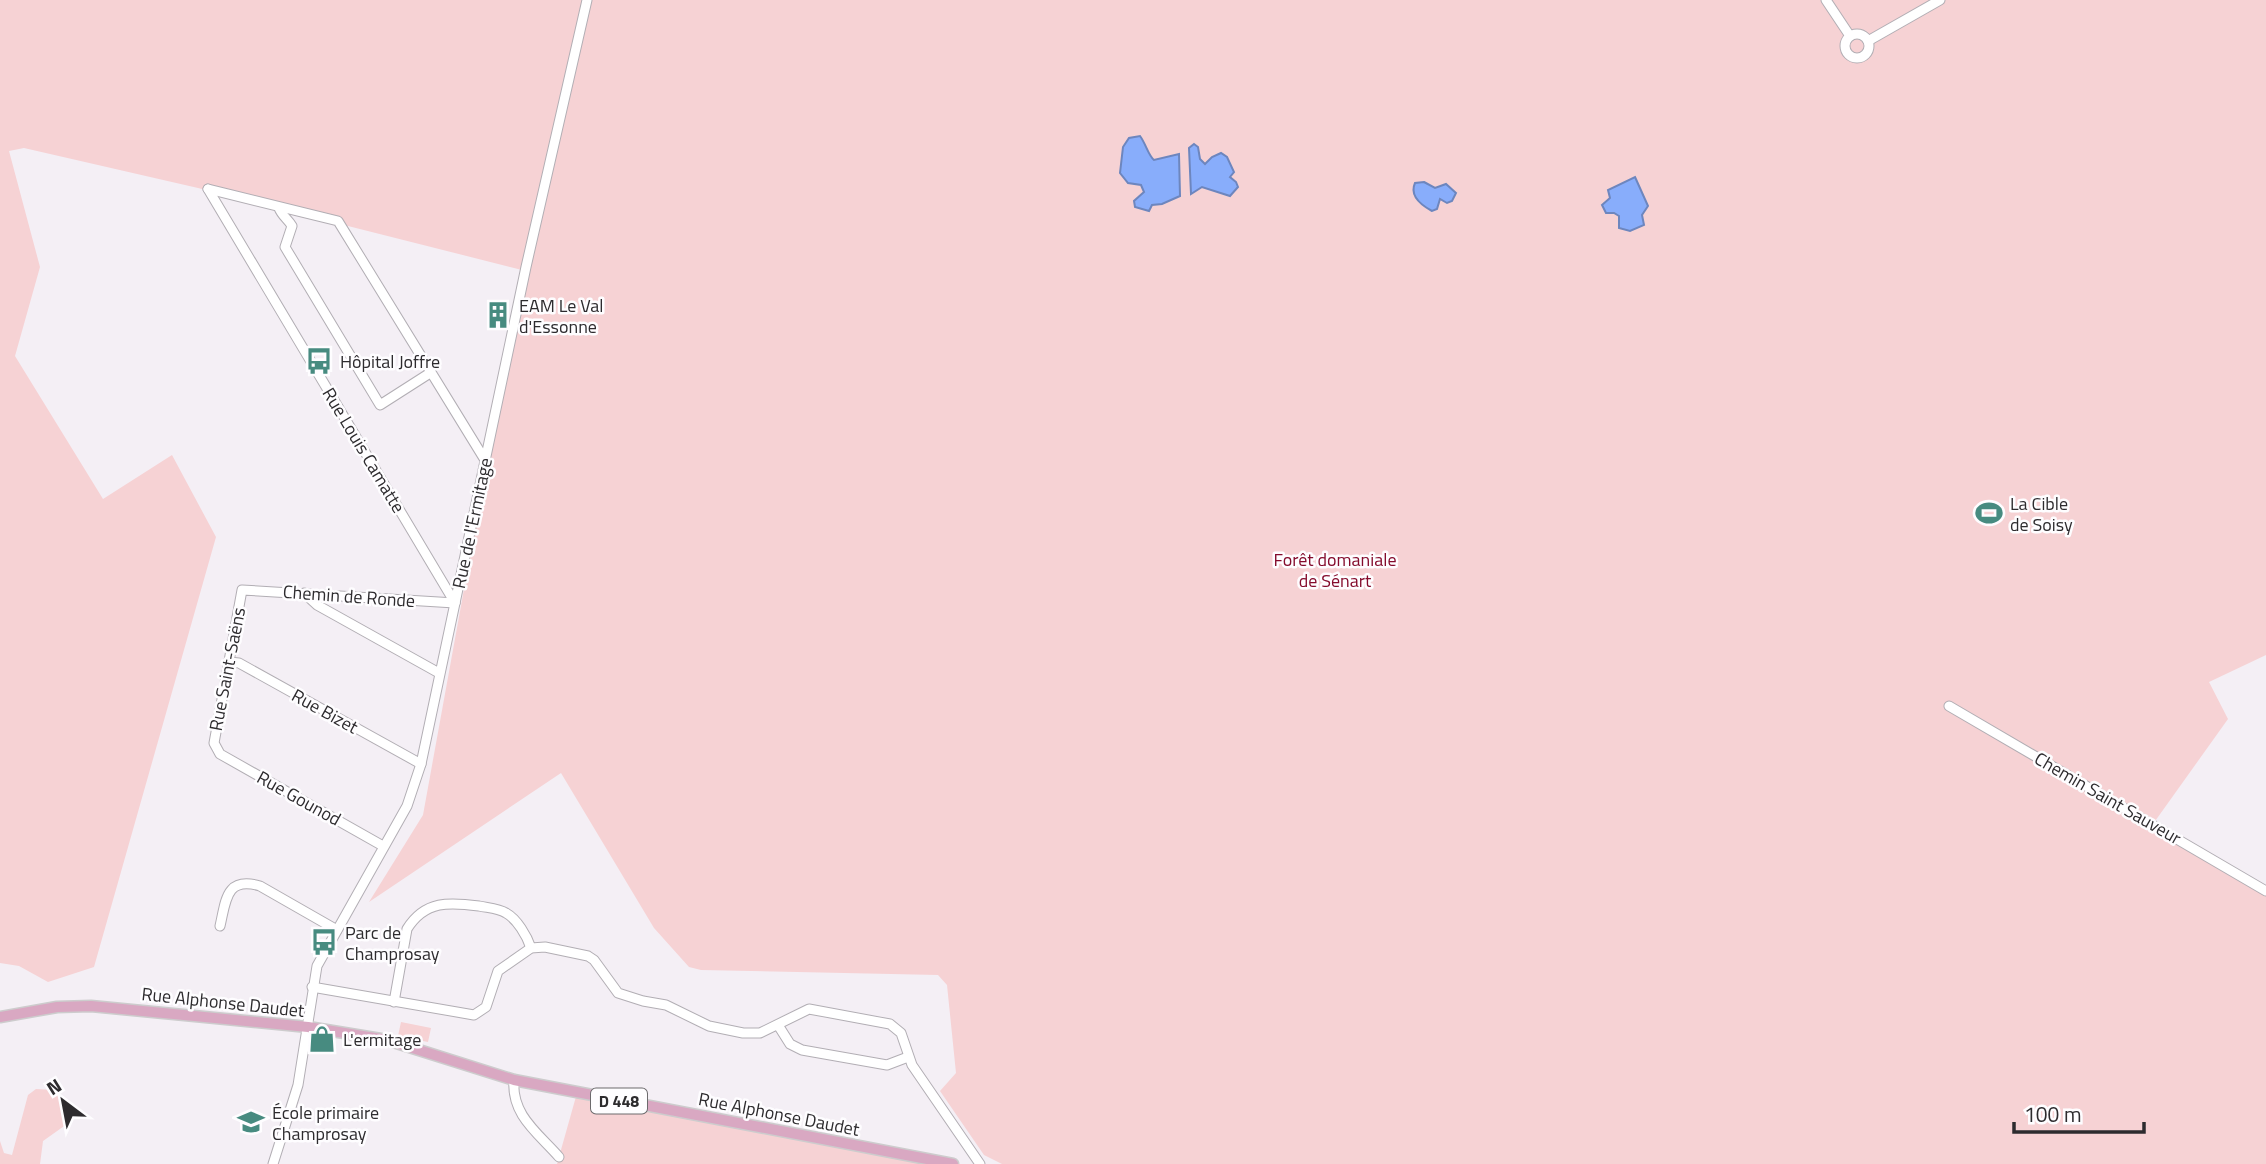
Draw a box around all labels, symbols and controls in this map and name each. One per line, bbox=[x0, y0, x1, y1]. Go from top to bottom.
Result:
place label: EAM Le Val d'Essonne bbox=[519, 292, 604, 340]
building icon: EAM Le Val d'Essonne bbox=[483, 300, 513, 330]
bus stop icon: Hôpital Joffre bbox=[304, 346, 334, 376]
place label: Hôpital Joffre bbox=[340, 348, 440, 375]
street label: Rue Louis Camatte bbox=[316, 382, 412, 518]
street label: Rue de l'Ermitage bbox=[445, 455, 499, 591]
place label: La Cible de Soisy bbox=[2010, 490, 2073, 538]
sports icon: La Cible de Soisy bbox=[1974, 498, 2004, 528]
park label: Forêt domaniale de Sénart bbox=[1274, 546, 1396, 594]
street label: Chemin de Ronde bbox=[282, 578, 416, 614]
street label: Rue Saint-Saëns bbox=[202, 605, 252, 733]
street label: Rue Bizet bbox=[287, 682, 364, 741]
street label: Chemin Saint Sauveur bbox=[2030, 745, 2186, 851]
street label: Rue Gounod bbox=[252, 764, 346, 832]
place label: Parc de Champrosay bbox=[345, 919, 440, 967]
bus stop icon: Parc de Champrosay bbox=[309, 927, 339, 957]
street label: Rue Alphonse Daudet bbox=[140, 980, 306, 1024]
shop icon: L'ermitage bbox=[307, 1024, 337, 1054]
place label: L'ermitage bbox=[343, 1026, 421, 1053]
north arrow bbox=[28, 1066, 98, 1136]
text: N bbox=[40, 1070, 67, 1102]
street label: Rue Alphonse Daudet bbox=[696, 1085, 862, 1143]
road number: D 448 bbox=[591, 1088, 647, 1114]
scale bar bbox=[2014, 1090, 2144, 1134]
text: 100 m bbox=[2024, 1098, 2081, 1130]
place label: École primaire Champrosay bbox=[272, 1099, 379, 1147]
school or university icon: École primaire Champrosay bbox=[236, 1107, 266, 1137]

